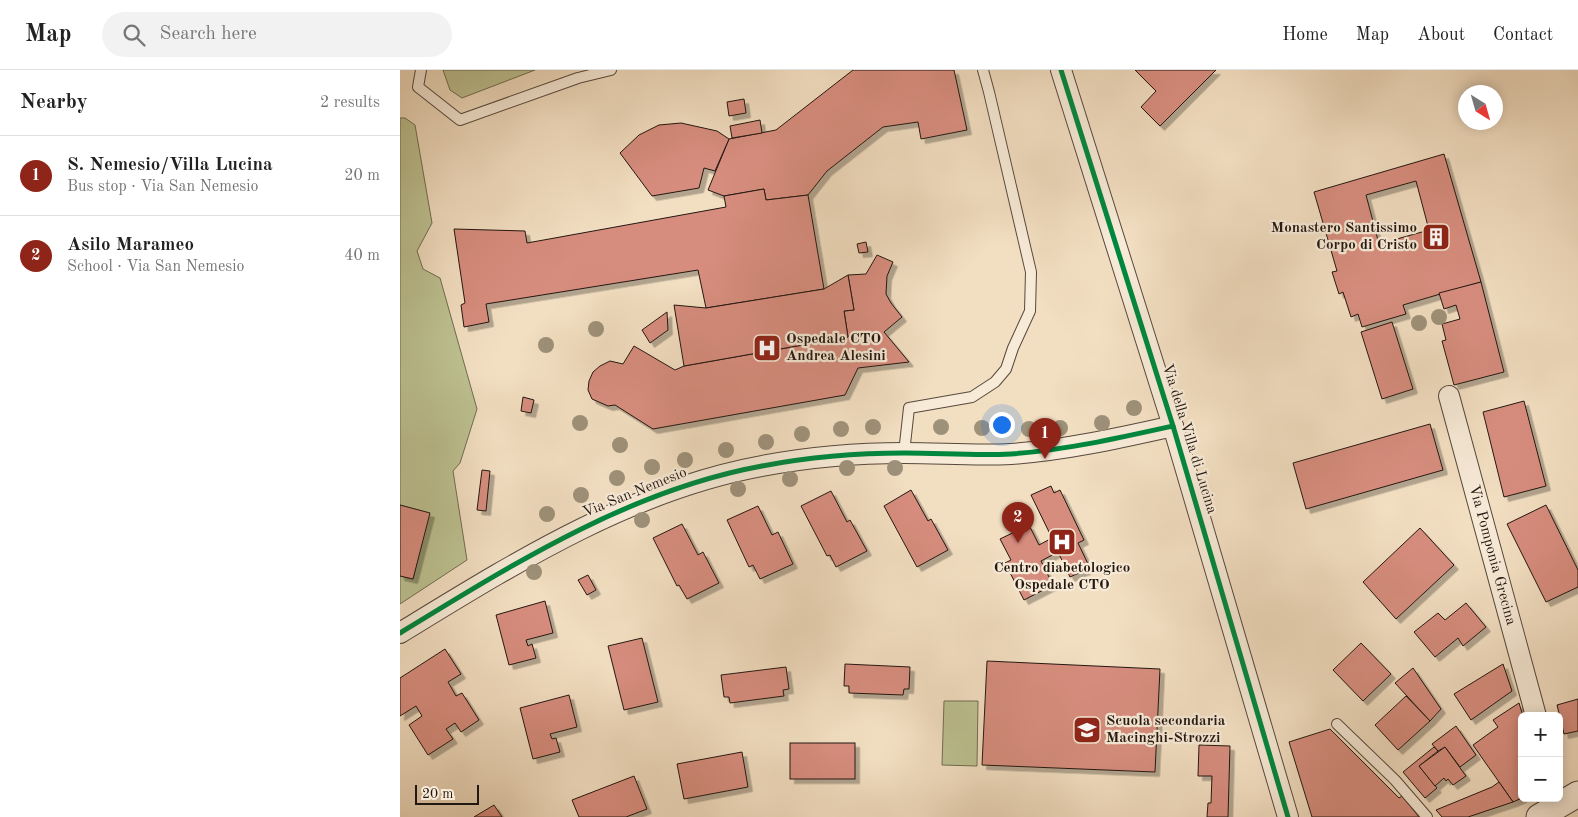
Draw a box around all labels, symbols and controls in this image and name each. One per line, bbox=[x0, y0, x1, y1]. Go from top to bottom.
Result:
search box bbox=[102, 12, 452, 57]
icon: search bbox=[120, 21, 148, 49]
text: Map bbox=[25, 23, 72, 47]
text: Search here bbox=[160, 25, 257, 44]
text: Home bbox=[1282, 26, 1328, 44]
text: Map bbox=[1356, 26, 1389, 44]
text: About bbox=[1417, 26, 1465, 44]
text: Contact bbox=[1493, 26, 1553, 44]
north arrow bbox=[1458, 85, 1503, 130]
text: Nearby bbox=[20, 92, 88, 113]
text: 2 results bbox=[320, 95, 380, 111]
text: S. Nemesio/Villa Lucina bbox=[67, 156, 273, 175]
text: 1 bbox=[31, 168, 41, 184]
text: 20 m bbox=[344, 168, 380, 184]
text: Bus stop · Via San Nemesio bbox=[67, 179, 258, 195]
place label: Monastero Santissimo Corpo di Cristo bbox=[1271, 221, 1417, 253]
building icon: Monastero Santissimo Corpo di Cristo bbox=[1421, 222, 1451, 252]
text: Asilo Marameo bbox=[67, 236, 194, 255]
text: 2 bbox=[31, 248, 41, 264]
text: 40 m bbox=[344, 248, 380, 264]
text: School · Via San Nemesio bbox=[67, 259, 244, 275]
place label: Ospedale CTO Andrea Alesini bbox=[786, 332, 886, 364]
hospital icon: Ospedale CTO Andrea Alesini bbox=[752, 333, 782, 363]
street label: Via della Villa di Lucina bbox=[1159, 362, 1219, 516]
your location bbox=[989, 412, 1015, 438]
pin: 1 bbox=[1029, 418, 1061, 459]
street label: Via San Nemesio bbox=[581, 465, 689, 521]
street label: Via Pomponia Grecina bbox=[1466, 484, 1519, 627]
pin: 2 bbox=[1002, 502, 1034, 543]
hospital icon: Centro diabetologico Ospedale CTO bbox=[1047, 527, 1077, 557]
place label: Centro diabetologico Ospedale CTO bbox=[994, 561, 1130, 593]
map controls bbox=[1518, 712, 1563, 802]
button: + bbox=[1518, 712, 1563, 757]
place label: Scuola secondaria Macinghi-Strozzi bbox=[1106, 714, 1226, 746]
school or university icon: Scuola secondaria Macinghi-Strozzi bbox=[1072, 715, 1102, 745]
button: − bbox=[1518, 757, 1563, 802]
scale bar bbox=[415, 782, 479, 805]
text: 20 m bbox=[422, 787, 453, 801]

